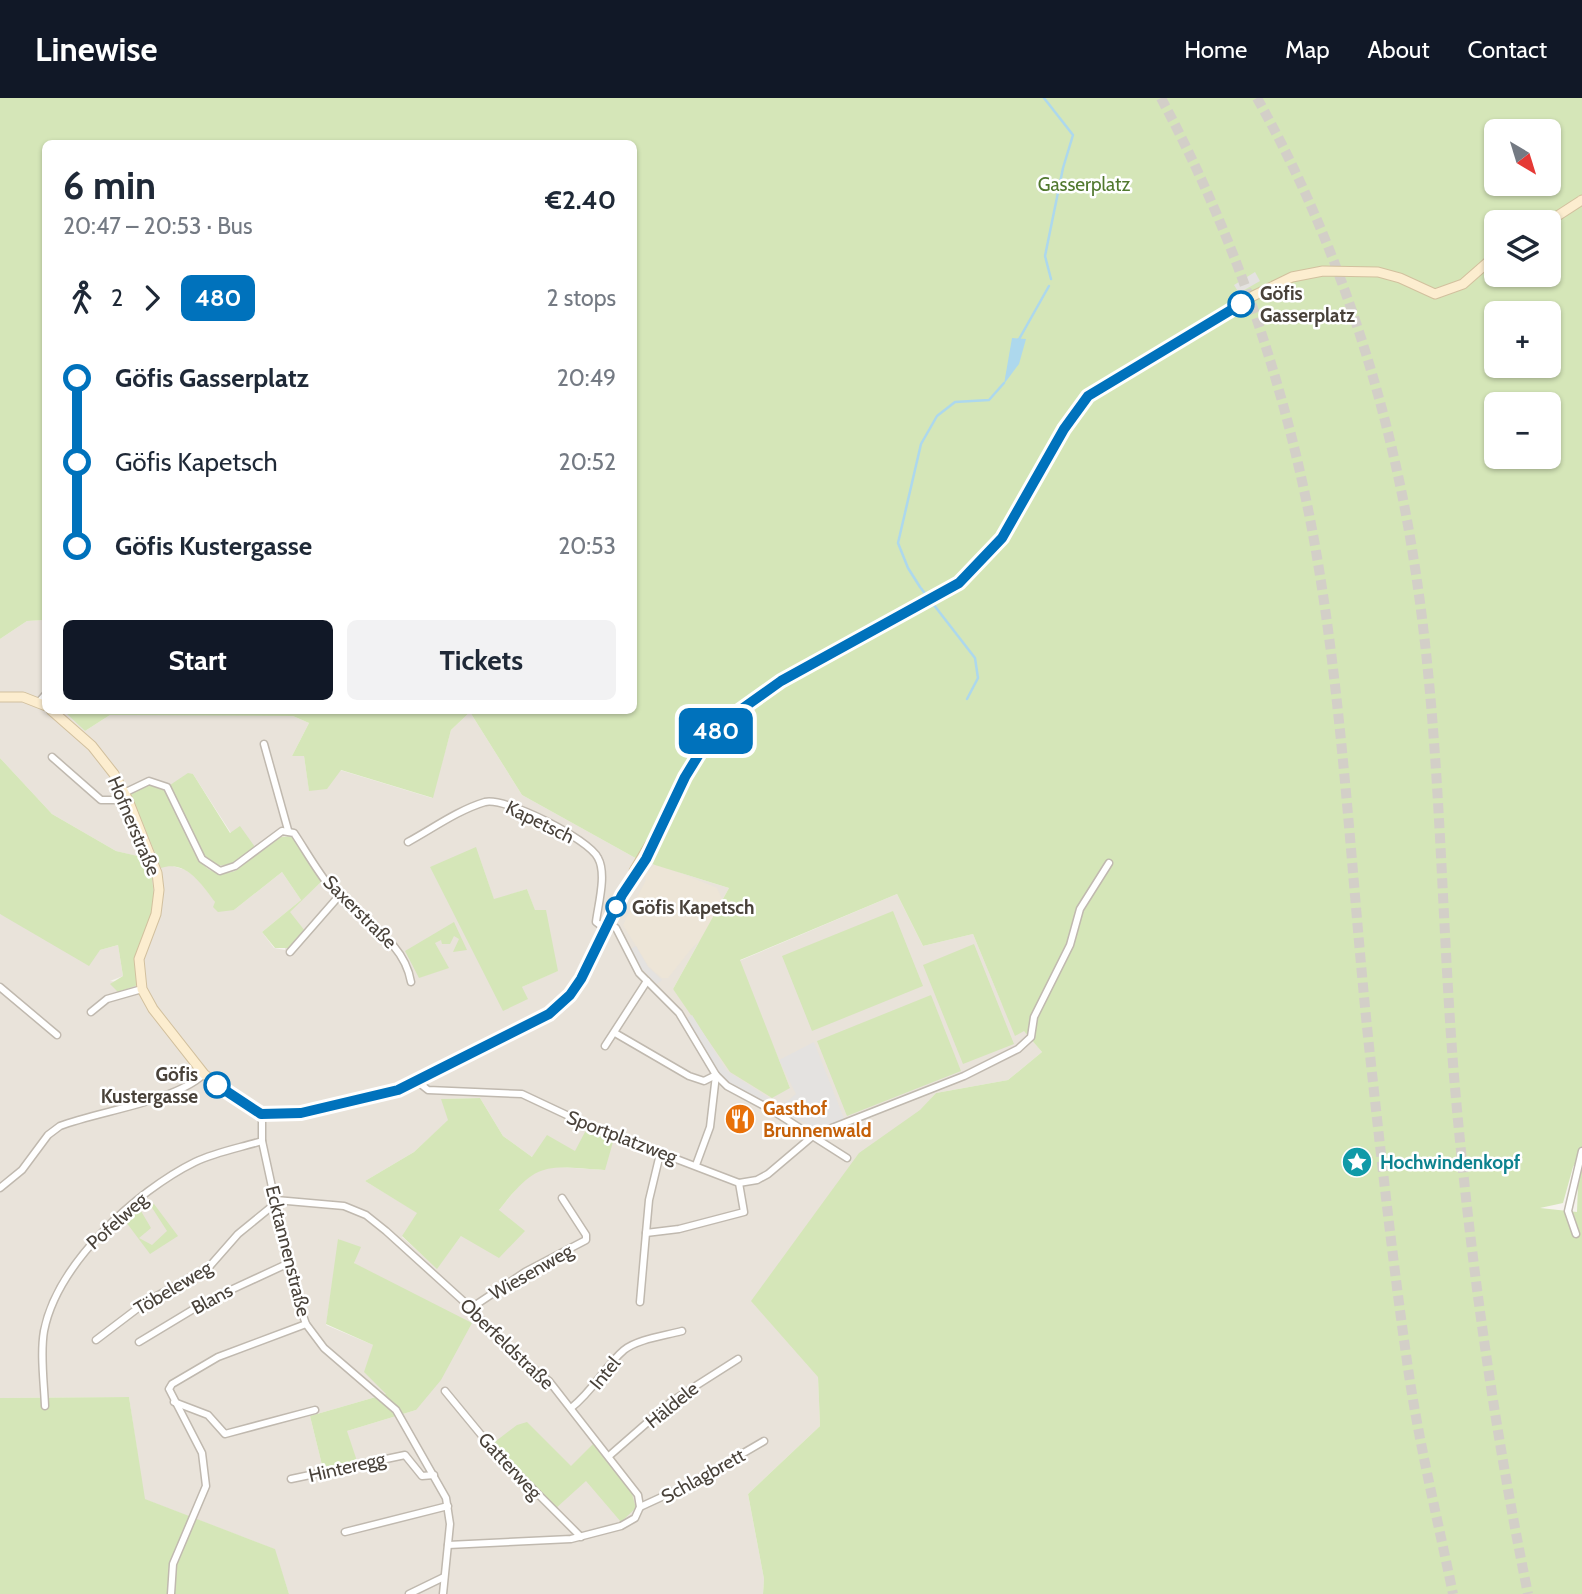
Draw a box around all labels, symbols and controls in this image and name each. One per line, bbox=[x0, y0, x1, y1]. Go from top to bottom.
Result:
text: Linewise bbox=[35, 29, 157, 69]
text: Home bbox=[1184, 35, 1247, 64]
text: Map bbox=[1285, 35, 1330, 64]
text: About bbox=[1368, 35, 1430, 64]
text: Contact bbox=[1468, 35, 1547, 64]
north arrow bbox=[1484, 119, 1561, 196]
map controls bbox=[1484, 119, 1561, 469]
text: 6 min bbox=[63, 162, 156, 209]
park label: Gasserplatz bbox=[1038, 173, 1130, 196]
text: €2.40 bbox=[545, 184, 616, 216]
button: layers bbox=[1484, 210, 1561, 287]
text: 20:47 – 20:53 · Bus bbox=[63, 212, 252, 240]
icon: walk bbox=[63, 279, 101, 317]
icon: forward bbox=[133, 279, 171, 317]
place label: Göfis Gasserplatz bbox=[1260, 282, 1355, 327]
text: 480 bbox=[195, 283, 241, 312]
text: 2 bbox=[111, 284, 123, 312]
text: 2 stops bbox=[547, 284, 616, 312]
marker: Göfis Gasserplatz bbox=[1228, 291, 1254, 317]
button: + bbox=[1484, 301, 1561, 378]
text: Göfis Gasserplatz bbox=[115, 362, 309, 394]
text: 20:49 bbox=[557, 364, 616, 392]
button: − bbox=[1484, 392, 1561, 469]
text: Göfis Kapetsch bbox=[115, 446, 278, 478]
text: 20:52 bbox=[559, 448, 616, 476]
text: Göfis Kustergasse bbox=[115, 530, 312, 562]
text: 20:53 bbox=[558, 532, 616, 560]
button: Start bbox=[63, 620, 333, 700]
button: Tickets bbox=[347, 620, 616, 700]
line badge: 480 bbox=[676, 708, 756, 754]
text: 480 bbox=[693, 716, 739, 745]
street label: Hofnerstraße bbox=[103, 773, 165, 880]
street label: Kapetsch bbox=[502, 796, 578, 848]
street label: Saxerstraße bbox=[318, 870, 402, 954]
place label: Göfis Kapetsch bbox=[632, 896, 754, 919]
marker: Göfis Kapetsch bbox=[606, 897, 626, 917]
place label: Göfis Kustergasse bbox=[101, 1063, 198, 1108]
marker: Göfis Kustergasse bbox=[204, 1072, 230, 1098]
place label: Gasthof Brunnenwald bbox=[763, 1097, 872, 1142]
restaurant icon: Gasthof Brunnenwald bbox=[723, 1102, 757, 1136]
street label: Sportplatzweg bbox=[563, 1105, 681, 1169]
place icon: Hochwindenkopf bbox=[1340, 1145, 1374, 1179]
place label: Hochwindenkopf bbox=[1380, 1151, 1521, 1174]
street label: Ecktannenstraße bbox=[261, 1183, 315, 1319]
street label: Pofelweg bbox=[82, 1187, 153, 1254]
street label: Wiesenweg bbox=[485, 1239, 577, 1305]
street label: Töbeleweg bbox=[130, 1256, 216, 1320]
street label: Blans bbox=[187, 1279, 237, 1319]
street label: Oberfeldstraße bbox=[455, 1294, 559, 1395]
street label: Intel bbox=[585, 1351, 625, 1394]
street label: Häldele bbox=[641, 1377, 703, 1433]
street label: Gatterweg bbox=[473, 1428, 547, 1505]
street label: Schlagbrett bbox=[657, 1443, 749, 1508]
street label: Hinteregg bbox=[306, 1447, 388, 1487]

